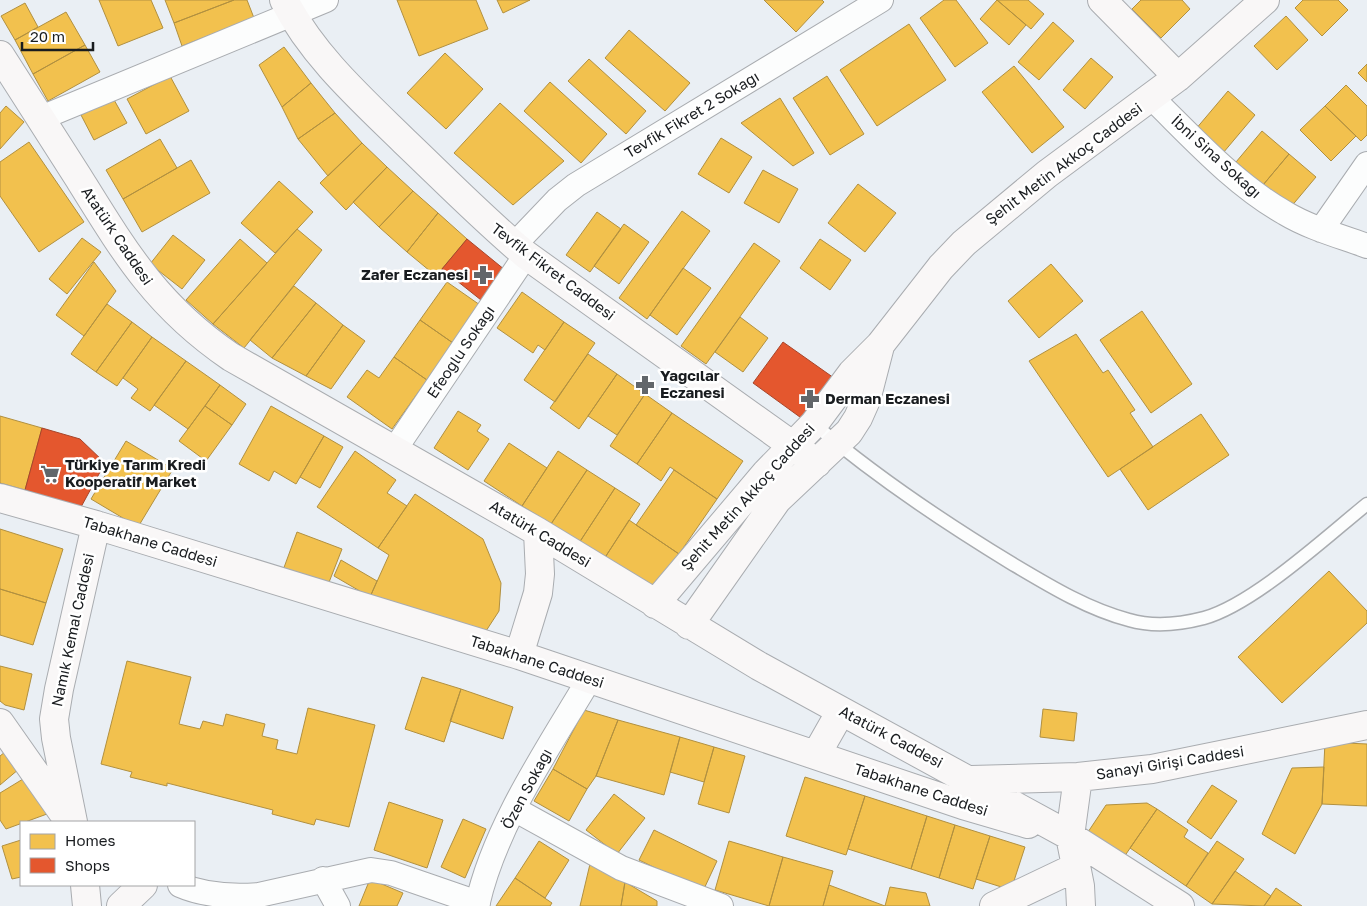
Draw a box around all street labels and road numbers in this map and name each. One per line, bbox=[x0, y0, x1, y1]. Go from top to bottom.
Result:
street label: Tevfik Fikret 2 Sokağı bbox=[621, 67, 762, 161]
street label: Şehit Metin Akkoç Caddesi bbox=[982, 98, 1145, 228]
street label: İbni Sina Sokağı bbox=[1168, 111, 1265, 201]
street label: Atatürk Caddesi bbox=[78, 183, 157, 288]
street label: Tevfik Fikret Caddesi bbox=[488, 219, 619, 324]
street label: Efeoğlu Sokağı bbox=[423, 302, 498, 401]
street label: Şehit Metin Akkoç Caddesi bbox=[677, 419, 818, 573]
street label: Atatürk Caddesi bbox=[487, 496, 594, 570]
street label: Tabakhane Caddesi bbox=[81, 512, 220, 570]
street label: Namık Kemal Caddesi bbox=[47, 552, 97, 708]
street label: Tabakhane Caddesi bbox=[468, 631, 607, 691]
street label: Atatürk Caddesi bbox=[837, 701, 946, 771]
street label: Sanayi Girişi Caddesi bbox=[1095, 741, 1245, 783]
street label: Özen Sokağı bbox=[497, 745, 555, 832]
street label: Tabakhane Caddesi bbox=[852, 759, 991, 819]

